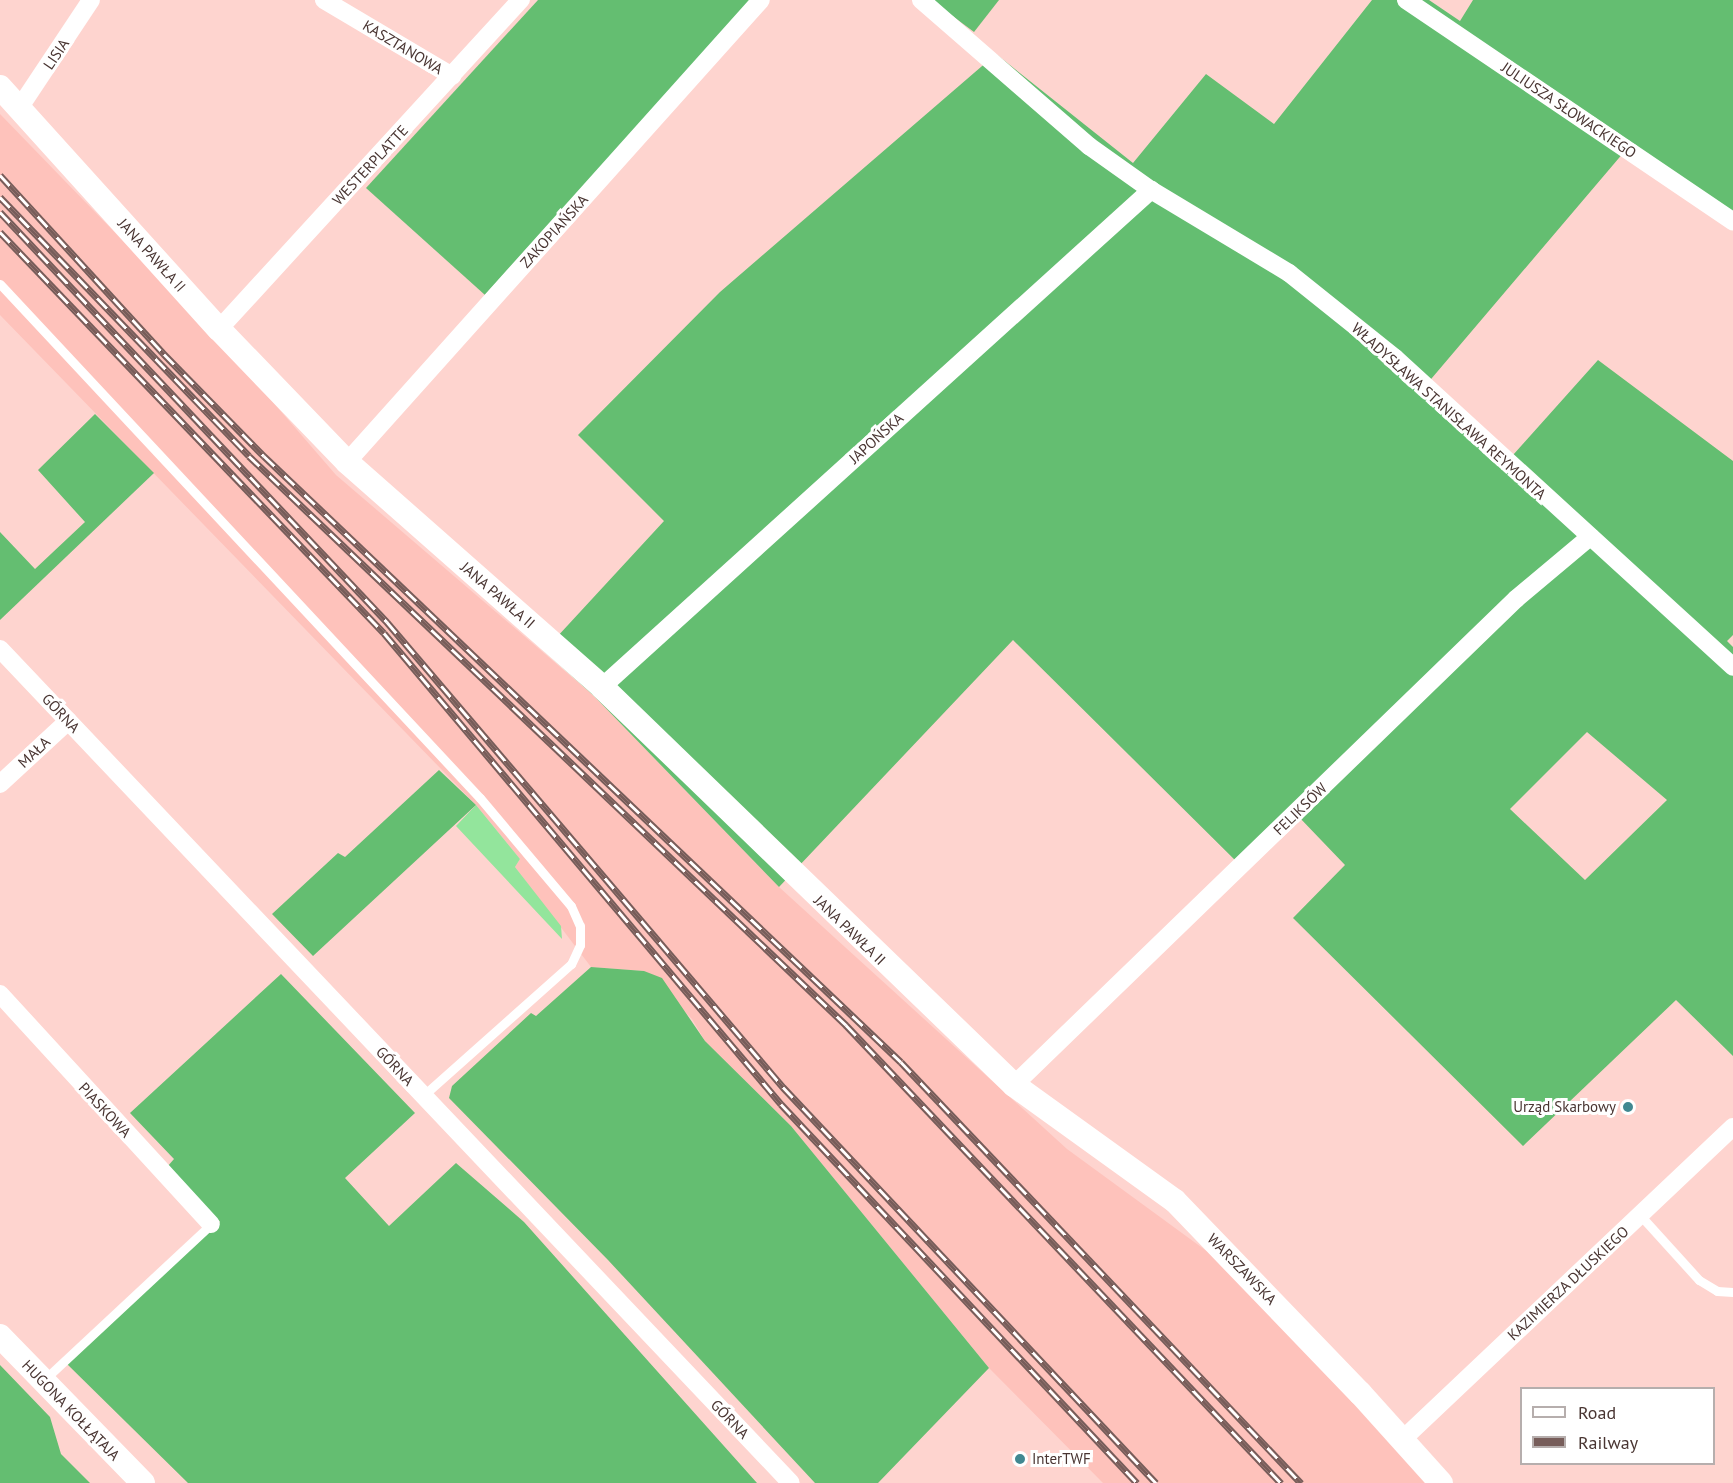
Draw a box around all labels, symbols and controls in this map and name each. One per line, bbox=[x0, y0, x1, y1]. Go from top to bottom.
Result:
street label: KASZTANOWA bbox=[360, 16, 446, 78]
street label: LISIA bbox=[39, 35, 73, 73]
street label: JULIUSZA SŁOWACKIEGO bbox=[1498, 58, 1640, 162]
street label: WESTERPLATTE bbox=[328, 121, 412, 209]
street label: ZAKOPIAŃSKA bbox=[516, 191, 592, 271]
street label: JANA PAWŁA II bbox=[114, 214, 190, 296]
street label: WŁADYSŁAWA STANISŁAWA REYMONTA bbox=[1348, 318, 1550, 504]
street label: JAPOŃSKA bbox=[845, 409, 907, 467]
street label: JANA PAWŁA II bbox=[457, 558, 539, 632]
street label: GÓRNA bbox=[38, 690, 84, 736]
street label: MAŁA bbox=[14, 733, 54, 771]
street label: FELIKSÓW bbox=[1270, 779, 1330, 839]
street label: JANA PAWŁA II bbox=[810, 891, 890, 969]
street label: GÓRNA bbox=[372, 1043, 418, 1089]
street label: PIASKOWA bbox=[75, 1079, 135, 1141]
place label: Urząd Skarbowy bbox=[1513, 1098, 1616, 1116]
marker: Urząd Skarbowy bbox=[1621, 1100, 1635, 1114]
street label: KAZIMIERZA DŁUSKIEGO bbox=[1503, 1222, 1633, 1344]
street label: WARSZAWSKA bbox=[1204, 1230, 1280, 1308]
street label: HUGONA KOŁŁĄTAJA bbox=[18, 1356, 124, 1464]
legend bbox=[1520, 1387, 1715, 1465]
street label: GÓRNA bbox=[707, 1396, 753, 1442]
text: Road bbox=[1578, 1401, 1616, 1424]
text: Railway bbox=[1578, 1431, 1638, 1454]
place label: InterTWF bbox=[1032, 1450, 1091, 1468]
marker: InterTWF bbox=[1013, 1452, 1027, 1466]

